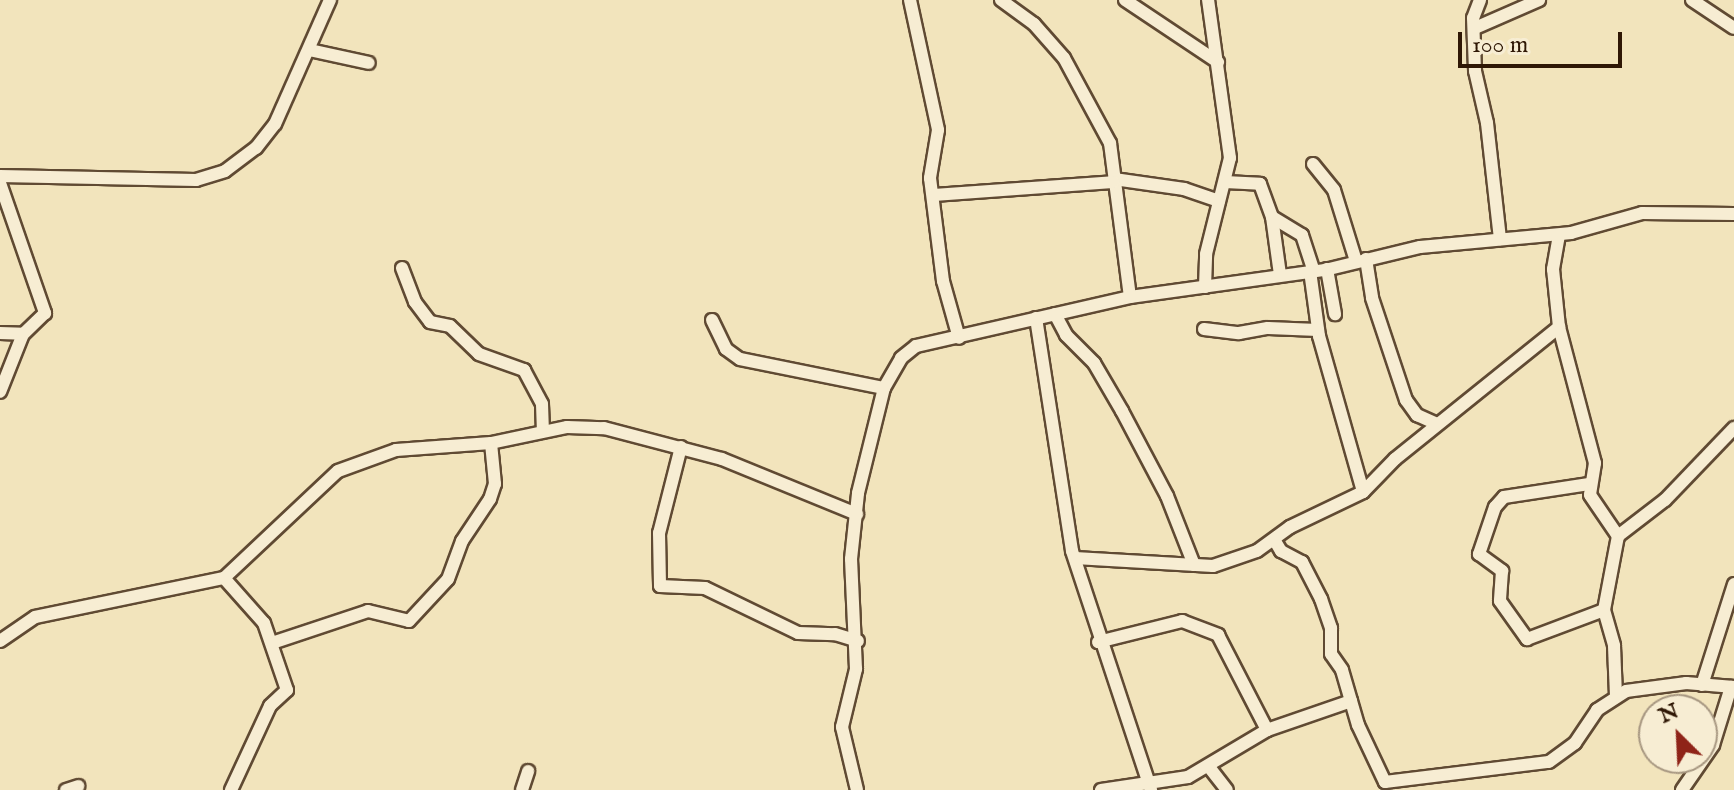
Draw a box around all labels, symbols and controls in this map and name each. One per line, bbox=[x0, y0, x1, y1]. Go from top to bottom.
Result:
scale bar bbox=[1462, 16, 1626, 66]
text: 100 m bbox=[1472, 30, 1528, 61]
north arrow bbox=[1638, 694, 1718, 774]
text: N bbox=[1655, 697, 1683, 731]

